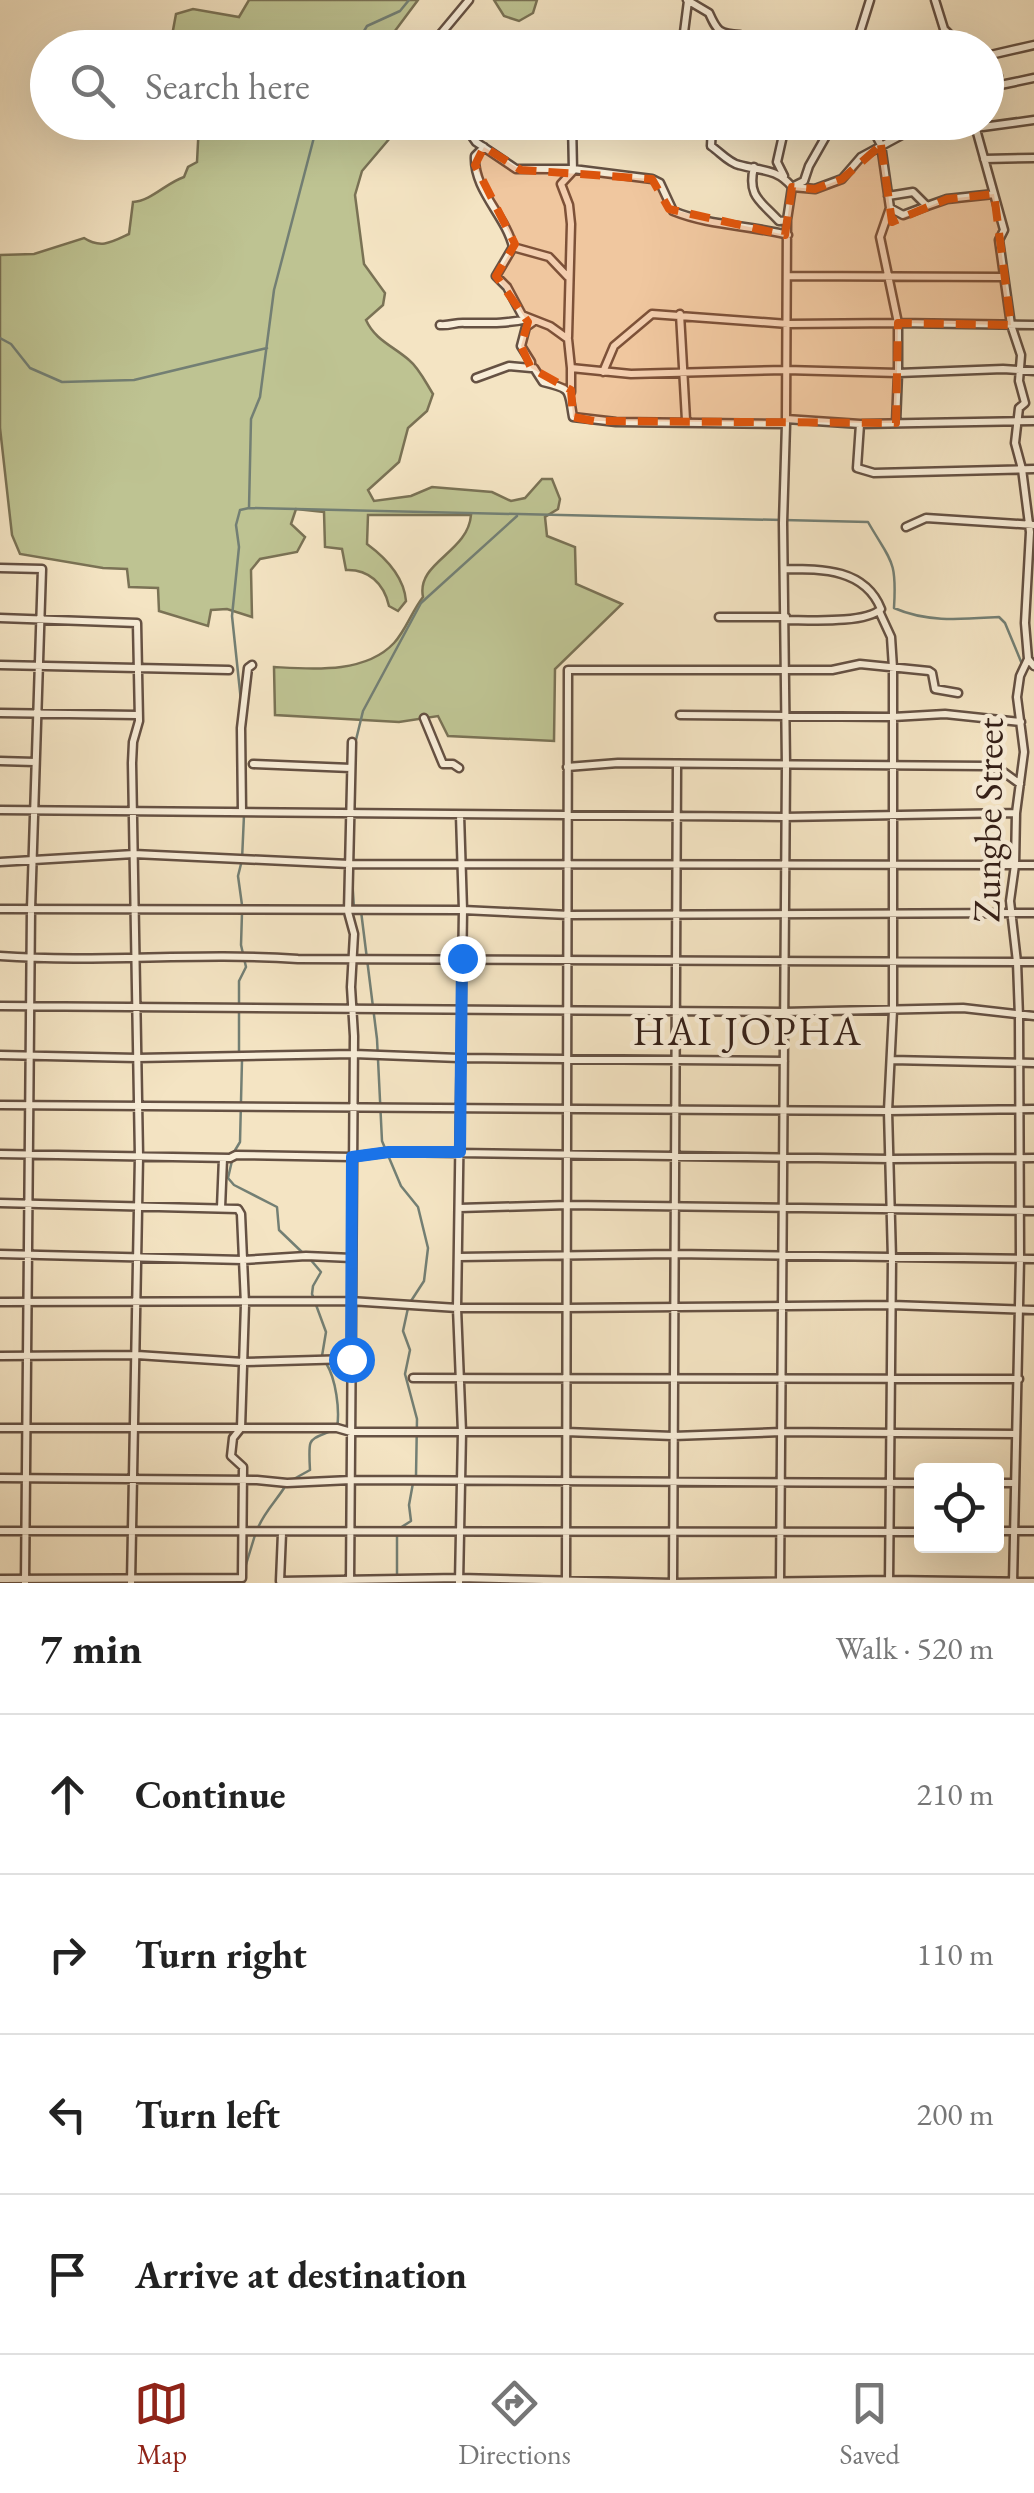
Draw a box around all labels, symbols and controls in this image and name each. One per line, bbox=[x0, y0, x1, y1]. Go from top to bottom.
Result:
search box bbox=[30, 30, 1004, 140]
icon: search bbox=[65, 58, 120, 113]
text: Search here bbox=[145, 61, 310, 110]
street label: Zungbe Street bbox=[961, 717, 1014, 923]
route end bbox=[440, 936, 486, 982]
district label: HAI JOPHA bbox=[633, 1005, 863, 1057]
route start bbox=[329, 1337, 375, 1383]
map controls bbox=[914, 1463, 1004, 1553]
button: locate bbox=[914, 1463, 1004, 1553]
text: 7 min bbox=[40, 1621, 142, 1676]
text: Walk · 520 m bbox=[836, 1627, 994, 1669]
icon: ahead bbox=[40, 1767, 95, 1822]
text: Continue bbox=[135, 1770, 286, 1819]
text: 210 m bbox=[917, 1773, 994, 1815]
icon: right bbox=[40, 1927, 95, 1982]
text: Turn right bbox=[135, 1930, 307, 1979]
text: 110 m bbox=[917, 1933, 994, 1975]
icon: left bbox=[40, 2087, 95, 2142]
text: Turn left bbox=[135, 2090, 280, 2139]
text: 200 m bbox=[917, 2093, 994, 2135]
icon: arrive bbox=[40, 2247, 95, 2302]
text: Arrive at destination bbox=[135, 2250, 467, 2299]
tab: Map bbox=[134, 2376, 189, 2472]
tab: Directions bbox=[458, 2376, 571, 2472]
tab: Saved bbox=[840, 2376, 900, 2472]

